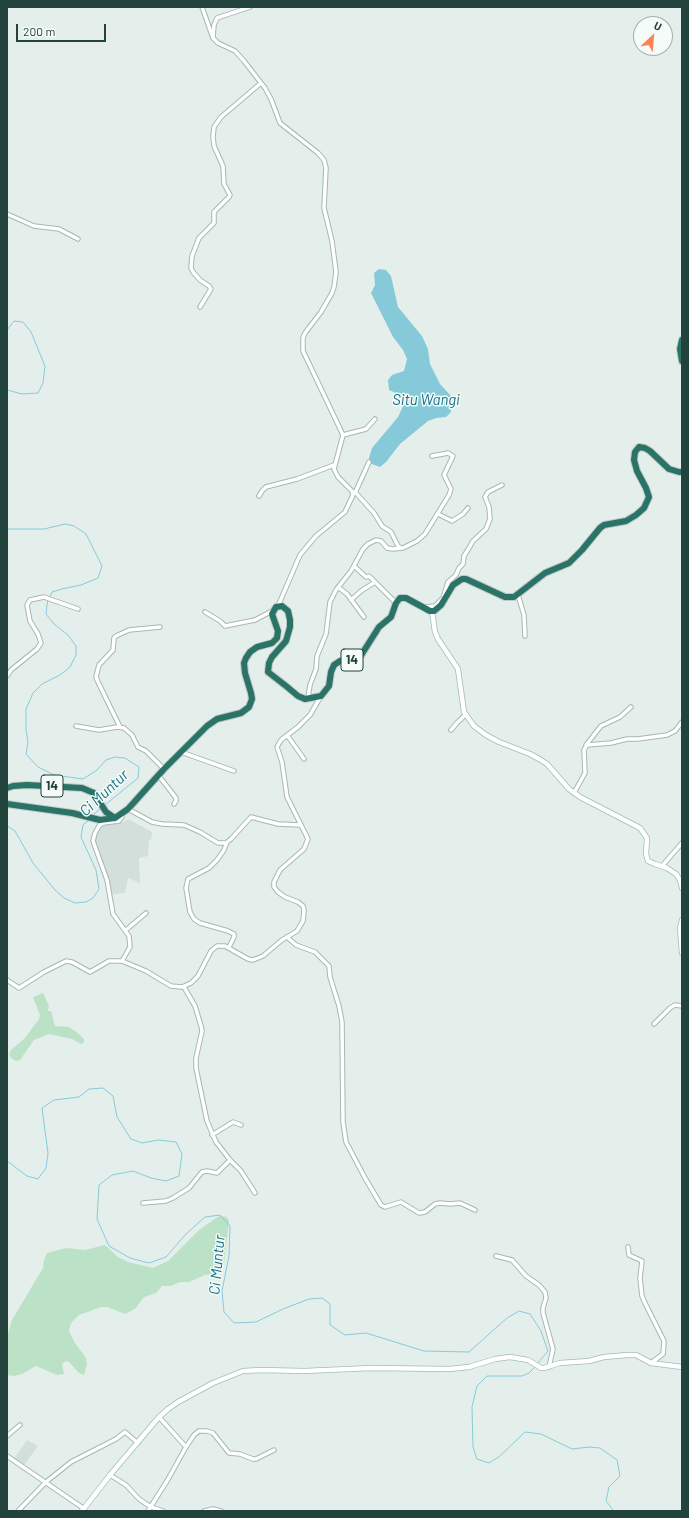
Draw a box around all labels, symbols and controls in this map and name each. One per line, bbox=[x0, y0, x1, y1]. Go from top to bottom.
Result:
scale bar bbox=[18, 16, 108, 42]
north arrow bbox=[633, 16, 673, 56]
text: U bbox=[652, 18, 664, 33]
text: 200 m bbox=[23, 24, 55, 38]
water label: Situ Wangi bbox=[392, 391, 460, 409]
road number: 14 bbox=[341, 649, 363, 671]
water label: Ci Muntur bbox=[76, 766, 132, 820]
road number: 14 bbox=[41, 775, 63, 797]
water label: Ci Muntur bbox=[205, 1234, 229, 1296]

